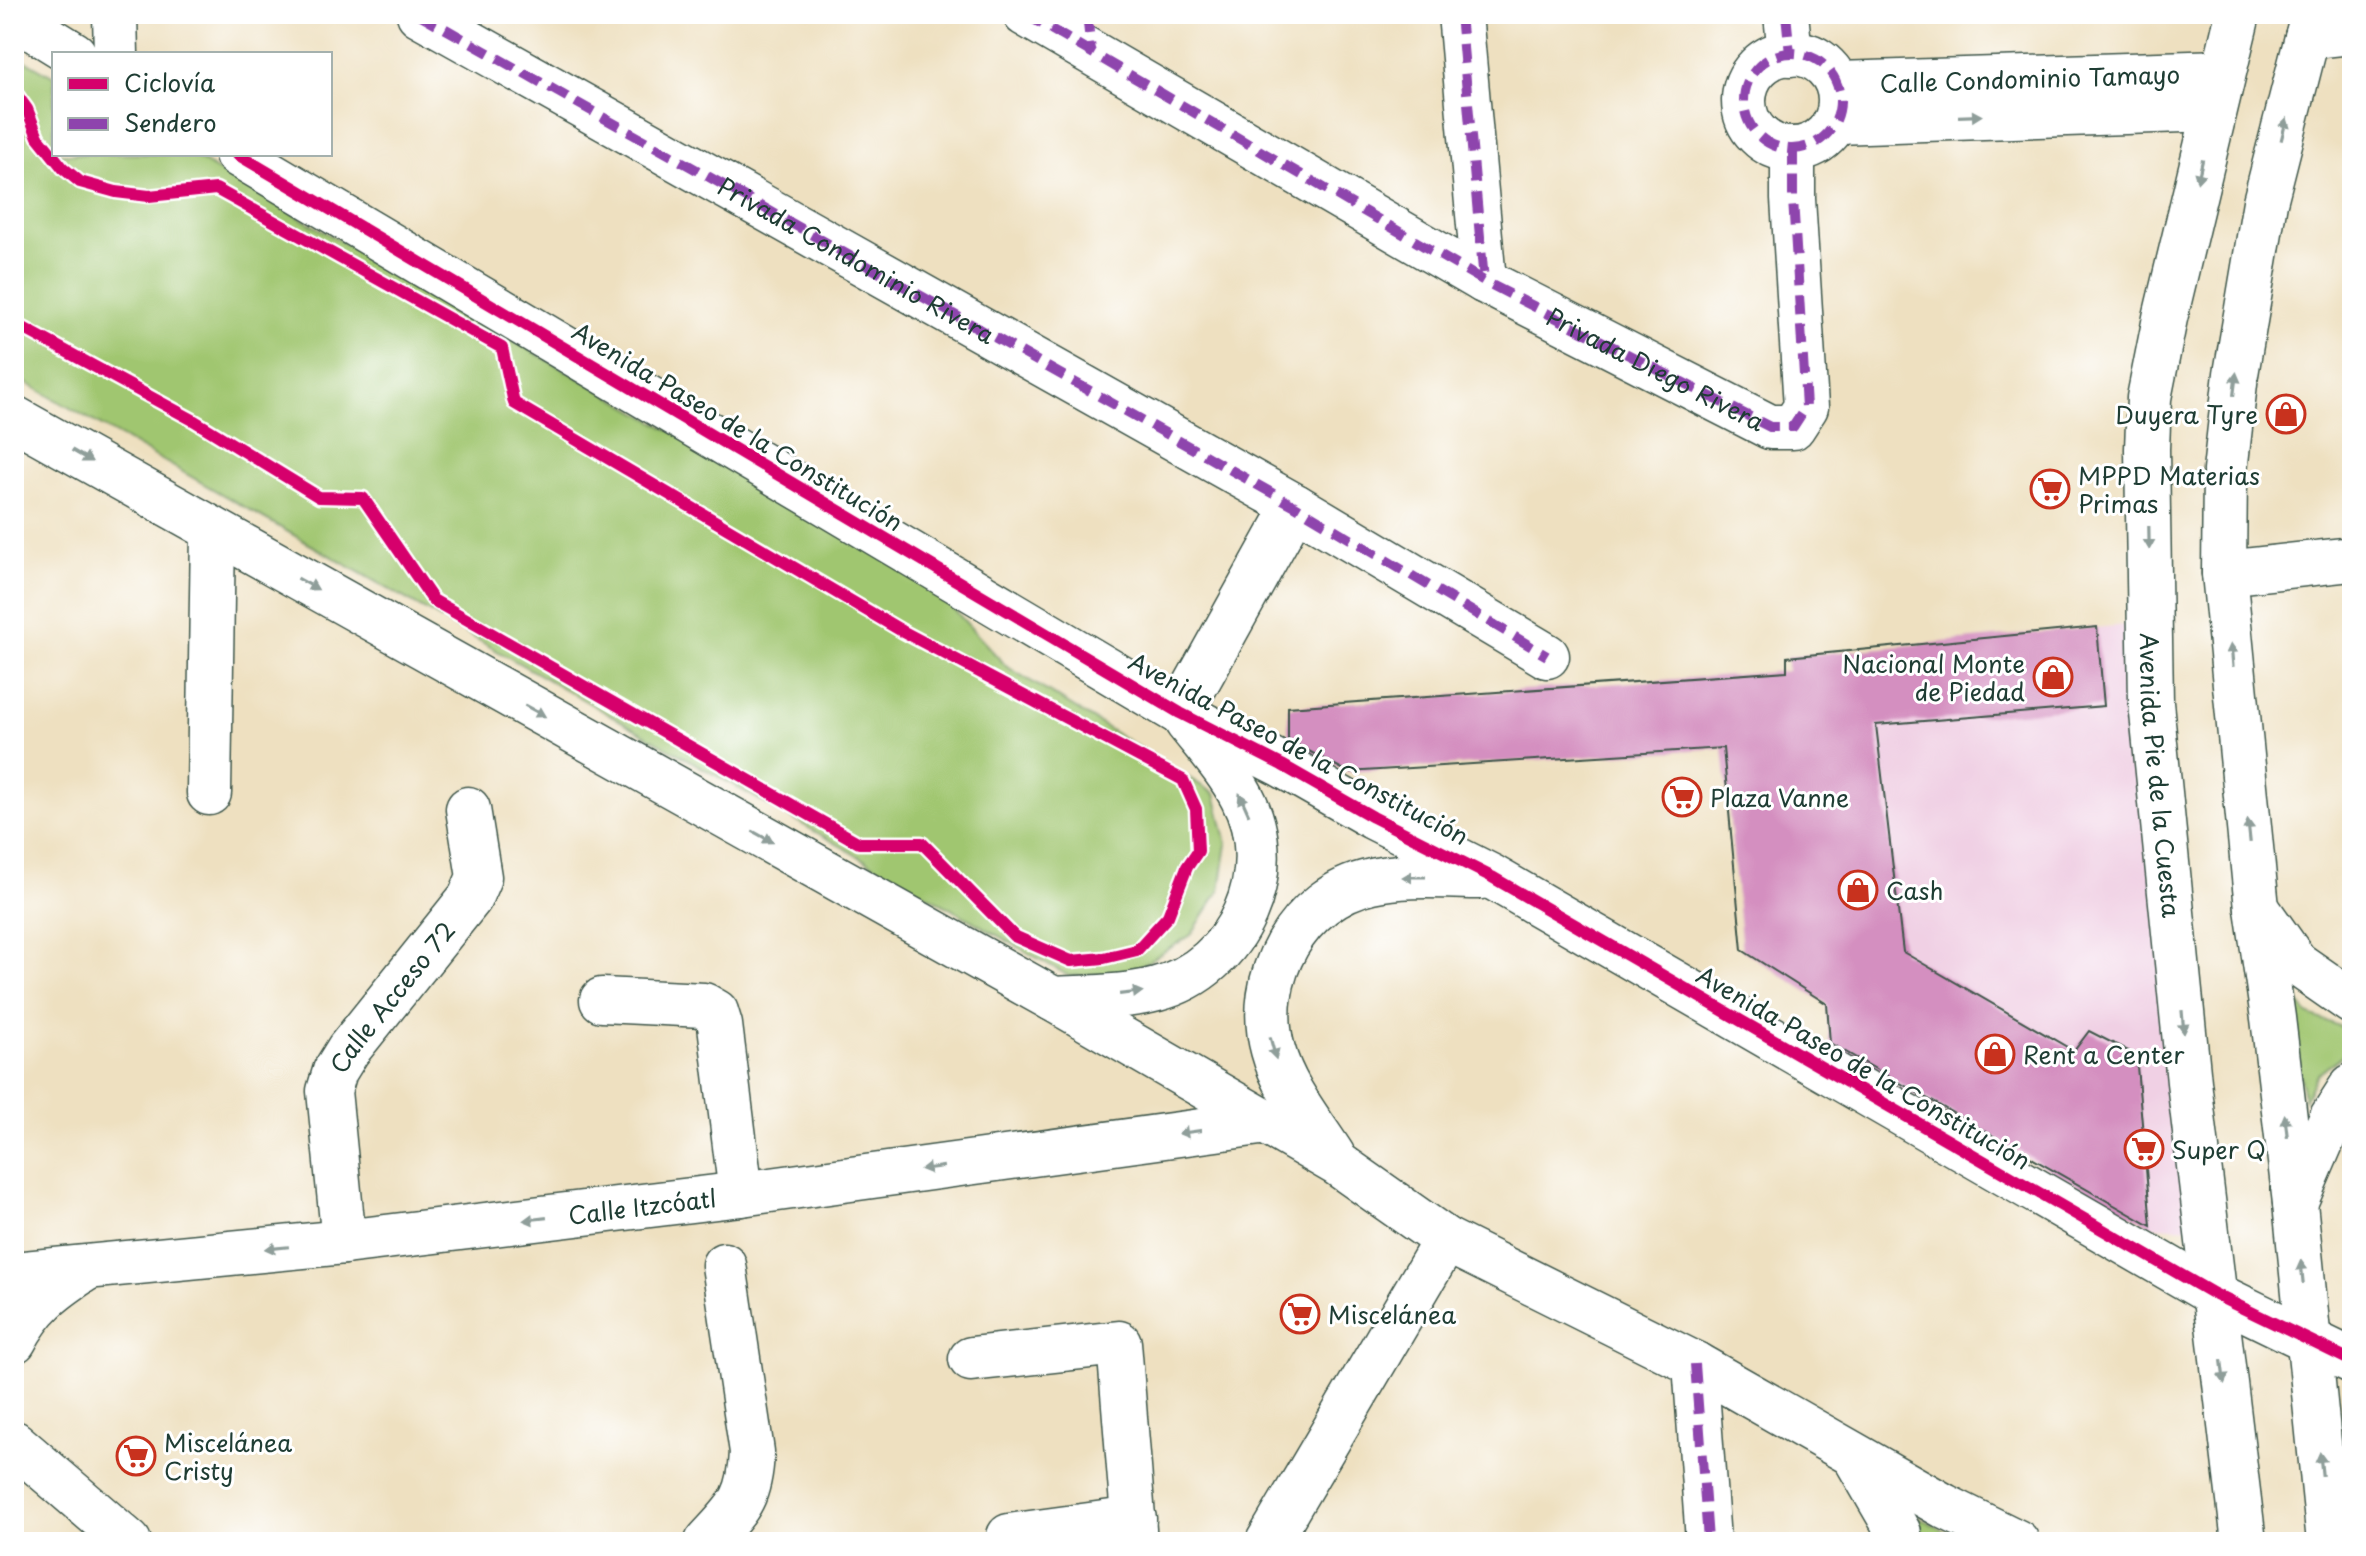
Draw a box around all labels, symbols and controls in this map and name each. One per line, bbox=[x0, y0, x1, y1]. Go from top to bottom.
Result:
legend bbox=[52, 52, 332, 156]
street label: Calle Condominio Tamayo bbox=[1879, 55, 2181, 101]
text: Ciclovía bbox=[124, 64, 215, 100]
text: Sendero bbox=[124, 104, 216, 140]
one-way arrow bbox=[1958, 110, 1983, 122]
one-way arrow bbox=[2278, 116, 2291, 141]
one-way arrow bbox=[2193, 159, 2206, 184]
street label: Privada Condominio Rivera bbox=[712, 168, 1002, 352]
street label: Privada Diego Rivera bbox=[1541, 298, 1772, 440]
street label: Avenida Paseo de la Constitución bbox=[566, 313, 910, 539]
one-way arrow bbox=[2229, 371, 2242, 396]
shop icon: Duyera Tyre bbox=[2265, 393, 2307, 435]
place label: Duyera Tyre bbox=[2115, 396, 2258, 432]
one-way arrow bbox=[71, 449, 93, 463]
place label: MPPD Materias Primas bbox=[2078, 457, 2260, 521]
supermarket icon: MPPD Materias Primas bbox=[2029, 468, 2071, 510]
one-way arrow bbox=[2142, 526, 2155, 551]
one-way arrow bbox=[297, 577, 319, 591]
street label: Avenida Pie de la Cuesta bbox=[2132, 633, 2190, 919]
one-way arrow bbox=[2225, 642, 2238, 667]
street label: Avenida Paseo de la Constitución bbox=[1123, 643, 1475, 853]
place label: Nacional Monte de Piedad bbox=[1842, 645, 2025, 709]
shop icon: Nacional Monte de Piedad bbox=[2032, 656, 2074, 698]
one-way arrow bbox=[524, 704, 547, 717]
supermarket icon: Plaza Vanne bbox=[1661, 776, 1703, 818]
place label: Plaza Vanne bbox=[1710, 779, 1849, 815]
one-way arrow bbox=[1237, 792, 1251, 816]
one-way arrow bbox=[2242, 818, 2255, 843]
one-way arrow bbox=[751, 830, 774, 844]
shop icon: Cash bbox=[1837, 869, 1879, 911]
one-way arrow bbox=[1401, 871, 1426, 883]
place label: Cash bbox=[1886, 872, 1943, 908]
street label: Calle Acceso 72 bbox=[320, 913, 463, 1080]
street label: Avenida Paseo de la Constitución bbox=[1690, 956, 2038, 1178]
one-way arrow bbox=[1119, 986, 1144, 999]
one-way arrow bbox=[2177, 1009, 2190, 1034]
shop icon: Rent a Center bbox=[1974, 1033, 2016, 1075]
one-way arrow bbox=[1268, 1036, 1280, 1061]
place label: Rent a Center bbox=[2023, 1036, 2185, 1072]
one-way arrow bbox=[2279, 1113, 2292, 1138]
one-way arrow bbox=[1177, 1126, 1202, 1139]
supermarket icon: Super Q bbox=[2123, 1128, 2165, 1170]
place label: Super Q bbox=[2172, 1131, 2266, 1167]
one-way arrow bbox=[919, 1162, 944, 1175]
street label: Calle Itzcóatl bbox=[566, 1179, 718, 1233]
one-way arrow bbox=[522, 1212, 547, 1225]
one-way arrow bbox=[264, 1242, 289, 1255]
one-way arrow bbox=[2295, 1259, 2308, 1284]
supermarket icon: Miscelánea bbox=[1279, 1293, 1321, 1335]
place label: Miscelánea bbox=[1328, 1296, 1456, 1332]
one-way arrow bbox=[2217, 1360, 2230, 1385]
place label: Miscelánea Cristy bbox=[164, 1424, 292, 1488]
supermarket icon: Miscelánea Cristy bbox=[115, 1435, 157, 1477]
one-way arrow bbox=[2315, 1451, 2328, 1476]

